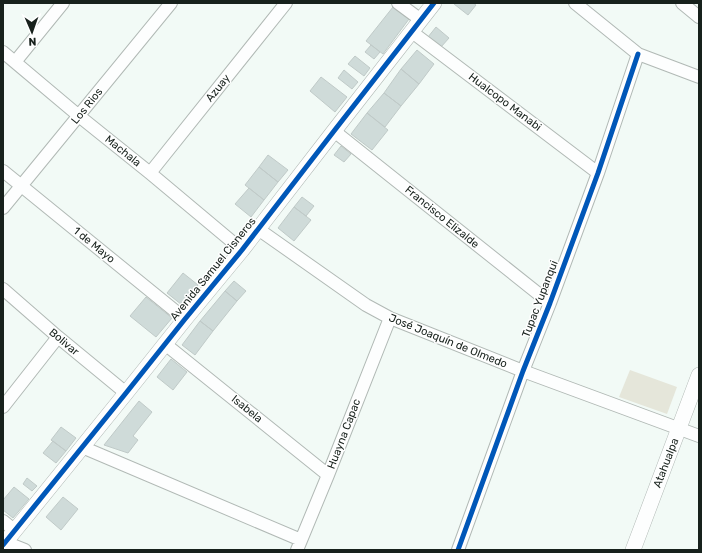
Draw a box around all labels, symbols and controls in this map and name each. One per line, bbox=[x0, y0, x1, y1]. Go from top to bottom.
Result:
north arrow bbox=[12, 12, 52, 52]
text: N bbox=[28, 35, 37, 48]
street label: Hualcopo Manabi bbox=[466, 70, 544, 134]
street label: Azuay bbox=[203, 72, 233, 104]
street label: Los Rios bbox=[69, 85, 106, 127]
street label: Machala bbox=[102, 133, 144, 169]
street label: Francisco Elizalde bbox=[402, 183, 482, 251]
street label: Avenida Samuel Cisneros bbox=[167, 214, 259, 323]
street label: 1 de Mayo bbox=[71, 224, 117, 266]
street label: Tupac Yupanqui bbox=[519, 259, 561, 339]
street label: José Joaquín de Olmedo bbox=[387, 311, 509, 371]
street label: Bolivar bbox=[46, 326, 82, 359]
street label: Isabela bbox=[229, 393, 265, 425]
street label: Huayna Capac bbox=[325, 397, 363, 471]
street label: Atahualpa bbox=[651, 436, 681, 490]

